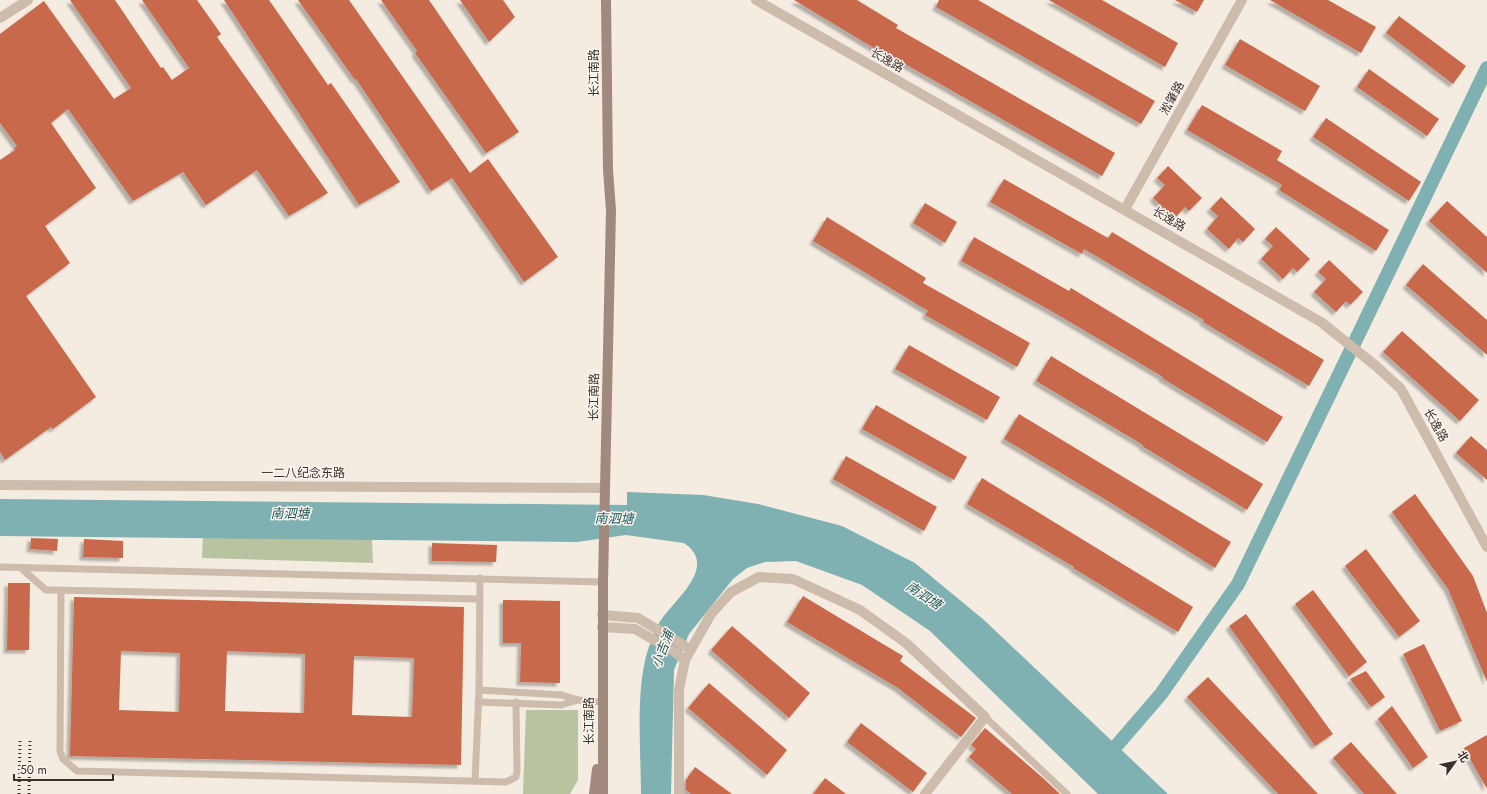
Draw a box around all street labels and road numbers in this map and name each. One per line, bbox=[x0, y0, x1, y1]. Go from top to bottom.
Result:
street label: 长逸路 bbox=[867, 43, 907, 77]
street label: 长江南路 bbox=[585, 49, 603, 97]
street label: 淞肇路 bbox=[1155, 78, 1189, 118]
street label: 长逸路 bbox=[1149, 202, 1189, 236]
street label: 长江南路 bbox=[585, 373, 603, 421]
street label: 长逸路 bbox=[1419, 405, 1453, 445]
street label: 一二八纪念东路 bbox=[261, 464, 345, 482]
street label: 长江南路 bbox=[580, 697, 598, 745]

